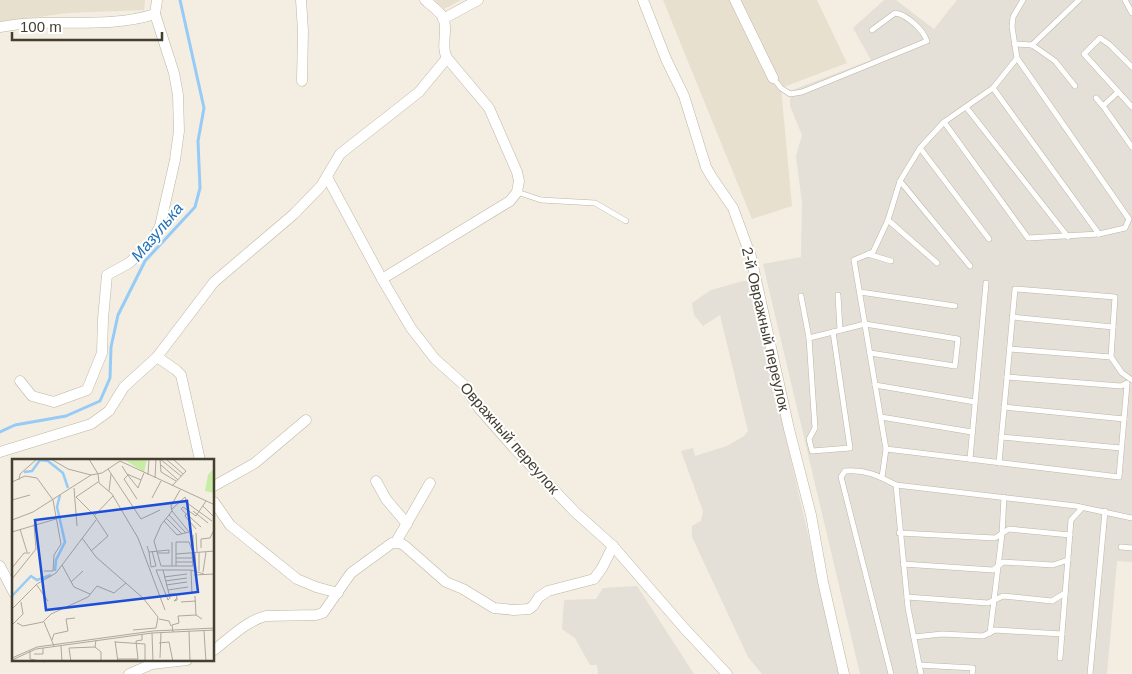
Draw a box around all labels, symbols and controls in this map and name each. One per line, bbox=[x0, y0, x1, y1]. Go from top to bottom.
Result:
scale bar bbox=[12, 10, 162, 42]
text: 100 m bbox=[20, 18, 62, 35]
water label: Мазулька bbox=[128, 199, 186, 265]
street label: 2-й Овражный переулок bbox=[739, 245, 793, 413]
street label: Овражный переулок bbox=[457, 379, 563, 497]
inset map bbox=[12, 459, 215, 662]

